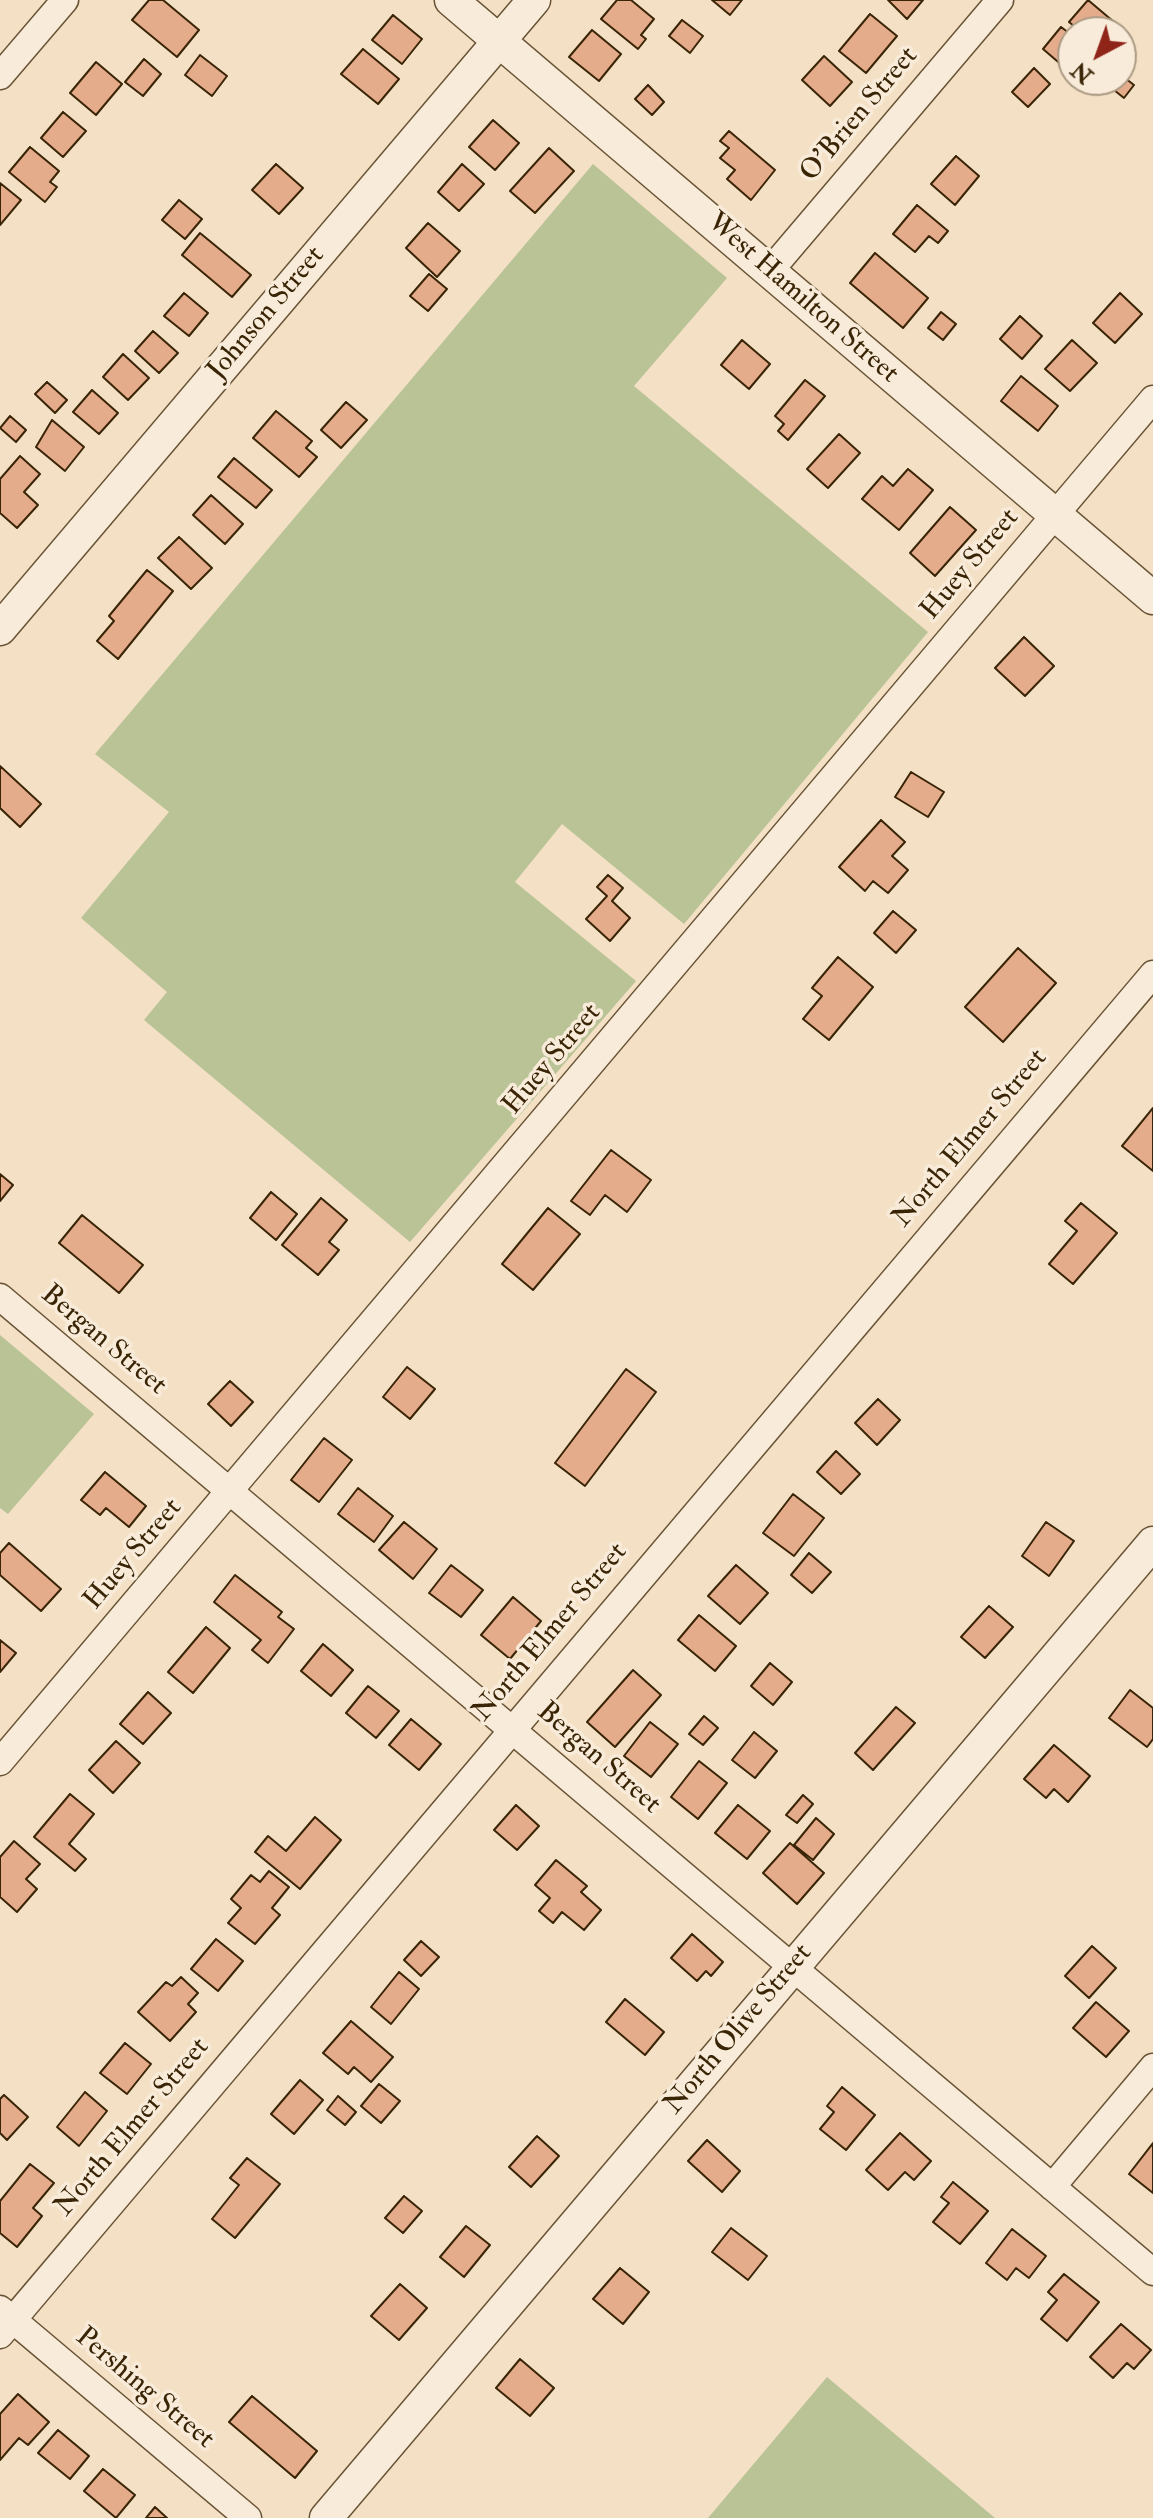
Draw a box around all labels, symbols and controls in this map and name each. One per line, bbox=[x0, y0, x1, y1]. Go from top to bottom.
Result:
north arrow bbox=[1057, 16, 1137, 96]
street label: O'Brien Street bbox=[794, 41, 926, 189]
text: N bbox=[1066, 56, 1099, 90]
street label: West Hamilton Street bbox=[699, 207, 905, 391]
street label: Johnson Street bbox=[201, 240, 333, 388]
street label: Huey Street bbox=[915, 503, 1027, 627]
street label: Huey Street bbox=[497, 998, 609, 1122]
street label: North Elmer Street bbox=[887, 1043, 1055, 1235]
street label: Bergan Street bbox=[33, 1279, 173, 1403]
street label: Huey Street bbox=[78, 1493, 190, 1617]
street label: North Elmer Street bbox=[467, 1537, 635, 1729]
street label: Bergan Street bbox=[529, 1696, 667, 1822]
street label: North Olive Street bbox=[658, 1938, 820, 2122]
street label: North Elmer Street bbox=[49, 2032, 217, 2224]
street label: Pershing Street bbox=[68, 2321, 220, 2457]

